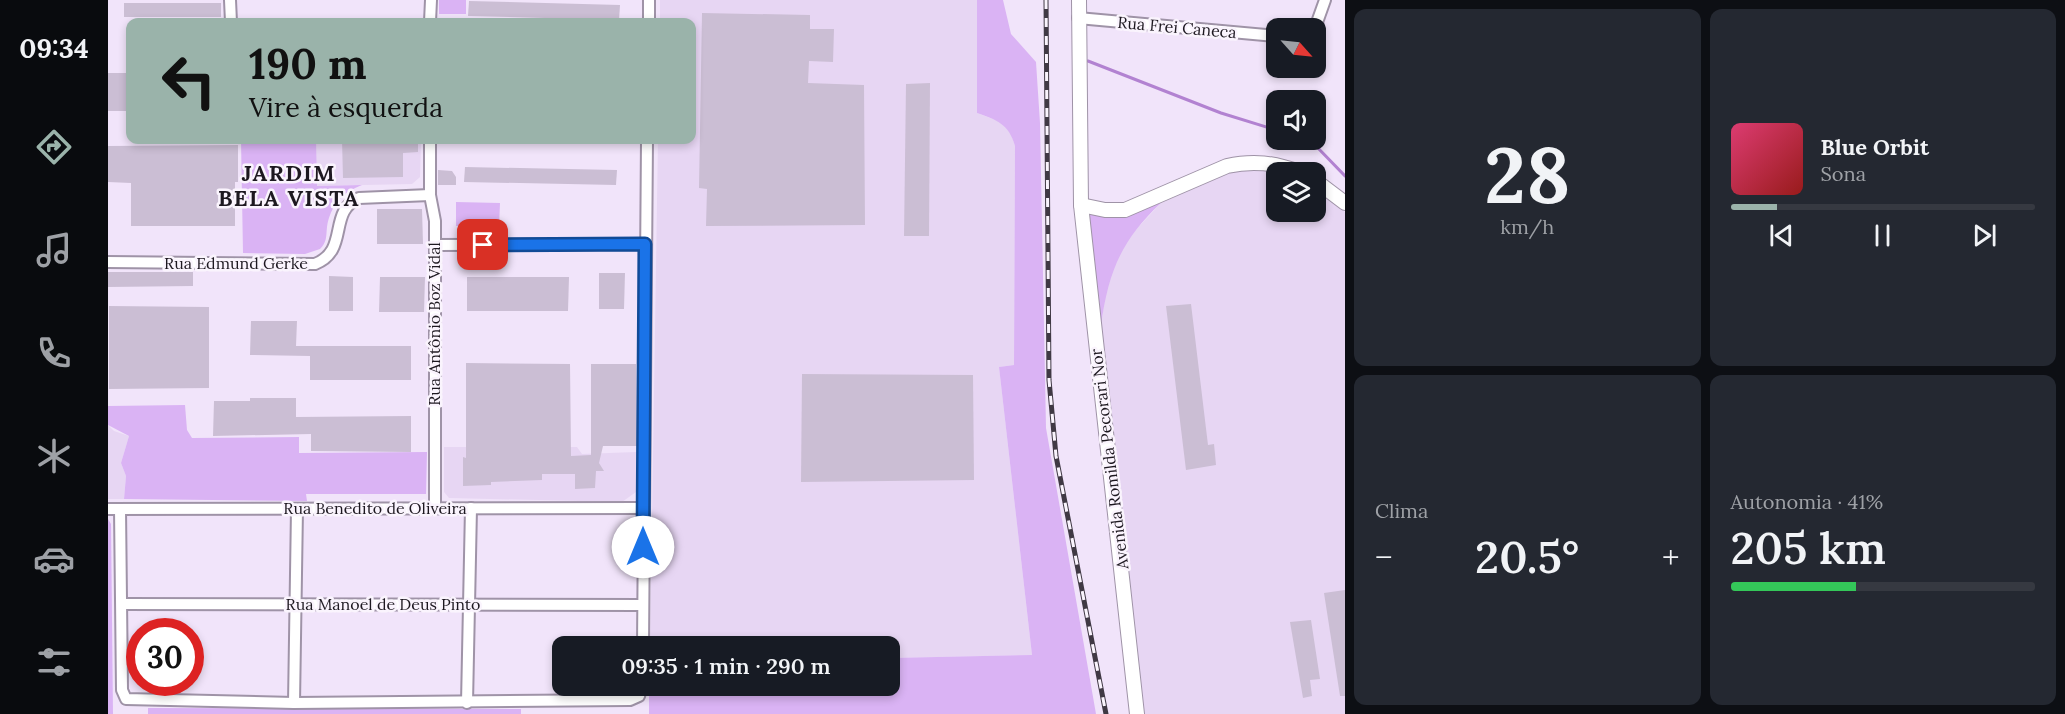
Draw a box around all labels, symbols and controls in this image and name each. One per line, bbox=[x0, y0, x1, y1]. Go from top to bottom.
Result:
street label: Rua Frei Caneca bbox=[1117, 12, 1237, 42]
north arrow bbox=[1266, 18, 1326, 78]
map controls bbox=[1266, 18, 1326, 222]
text: 09:34 bbox=[19, 31, 89, 65]
text: 190 m bbox=[249, 37, 367, 91]
icon: left bbox=[150, 42, 228, 120]
text: Vire à esquerda bbox=[249, 90, 443, 124]
button: sound bbox=[1266, 90, 1326, 150]
text: 28 bbox=[1484, 125, 1570, 224]
icon: directions bbox=[33, 126, 75, 168]
text: Blue Orbit bbox=[1821, 133, 1929, 161]
district label: JARDIM BELA VISTA bbox=[218, 159, 360, 212]
text: Sona bbox=[1821, 161, 1866, 186]
button: layers bbox=[1266, 162, 1326, 222]
text: km/h bbox=[1500, 214, 1554, 239]
pin bbox=[457, 219, 508, 270]
icon: previous bbox=[1765, 219, 1798, 252]
icon: pause bbox=[1866, 219, 1899, 252]
icon: next bbox=[1968, 219, 2001, 252]
icon: arrive bbox=[466, 228, 499, 261]
icon: music bbox=[33, 229, 75, 271]
street label: Rua Antônio Boz Vidal bbox=[424, 242, 444, 406]
street label: Rua Edmund Gerke bbox=[164, 253, 308, 273]
icon: phone bbox=[33, 332, 75, 374]
street label: Avenida Romilda Pecorari Nor bbox=[1086, 348, 1133, 571]
icon: climate bbox=[33, 435, 75, 477]
text: Autonomia · 41% bbox=[1731, 489, 1883, 514]
street label: Rua Benedito de Oliveira bbox=[283, 498, 467, 518]
text: Clima bbox=[1375, 498, 1428, 523]
position arrow bbox=[611, 515, 675, 579]
text: 205 km bbox=[1731, 519, 1886, 576]
text: 20.5° bbox=[1475, 528, 1579, 585]
text: − bbox=[1375, 536, 1393, 578]
text: + bbox=[1662, 536, 1680, 578]
icon: car bbox=[33, 538, 75, 580]
street label: Rua Manoel de Deus Pinto bbox=[286, 594, 480, 614]
speed limit sign: 30 bbox=[126, 618, 204, 696]
icon: filters bbox=[33, 641, 75, 683]
text: 09:35 · 1 min · 290 m bbox=[621, 652, 831, 680]

